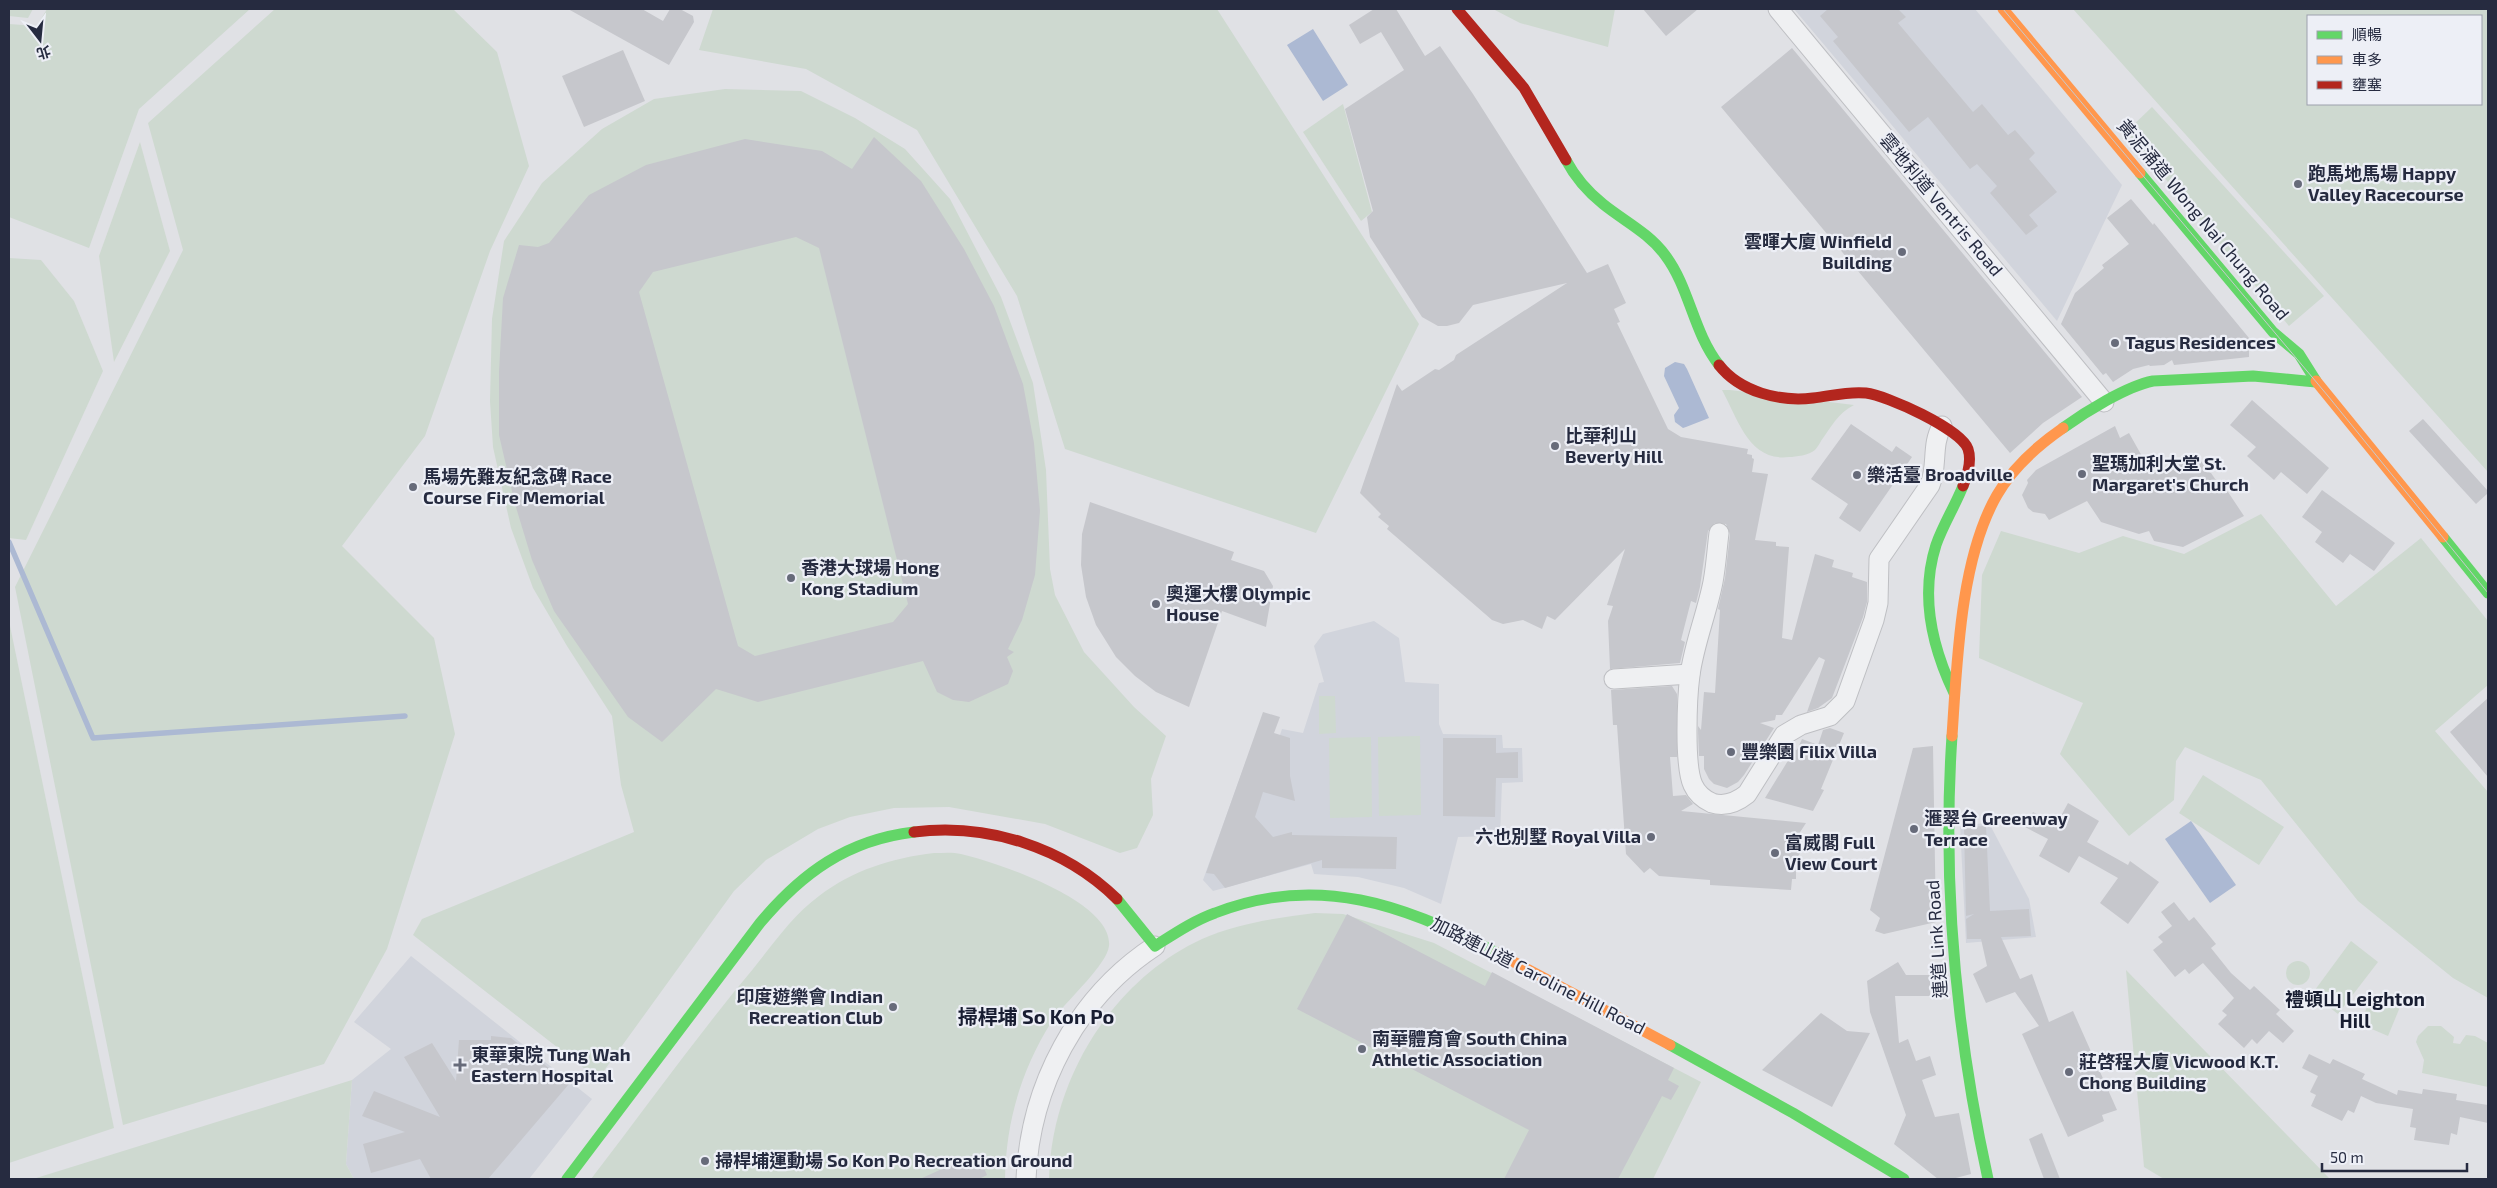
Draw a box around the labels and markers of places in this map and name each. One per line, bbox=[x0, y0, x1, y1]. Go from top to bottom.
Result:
place label: 跑馬地馬場 Happy Valley Racecourse bbox=[2308, 162, 2464, 205]
marker: 跑馬地馬場 Happy Valley Racecourse bbox=[2292, 178, 2304, 190]
place label: 雲暉大廈 Winfield Building bbox=[1744, 230, 1893, 273]
marker: 雲暉大廈 Winfield Building bbox=[1896, 246, 1908, 258]
place label: Tagus Residences bbox=[2125, 331, 2276, 353]
marker: Tagus Residences bbox=[2109, 337, 2121, 349]
place label: 比華利山 Beverly Hill bbox=[1565, 424, 1663, 467]
marker: 比華利山 Beverly Hill bbox=[1549, 440, 1561, 452]
place label: 聖瑪加利大堂 St. Margaret's Church bbox=[2092, 452, 2249, 495]
place label: 樂活臺 Broadville bbox=[1867, 463, 2013, 485]
place label: 馬場先難友紀念碑 Race Course Fire Memorial bbox=[423, 465, 612, 508]
marker: 聖瑪加利大堂 St. Margaret's Church bbox=[2076, 468, 2088, 480]
marker: 樂活臺 Broadville bbox=[1851, 469, 1863, 481]
marker: 馬場先難友紀念碑 Race Course Fire Memorial bbox=[407, 481, 419, 493]
place label: 香港大球場 Hong Kong Stadium bbox=[801, 556, 940, 599]
marker: 香港大球場 Hong Kong Stadium bbox=[785, 572, 797, 584]
place label: 奧運大樓 Olympic House bbox=[1166, 582, 1311, 625]
marker: 奧運大樓 Olympic House bbox=[1150, 598, 1162, 610]
place label: 豐樂園 Filix Villa bbox=[1741, 740, 1877, 762]
marker: 豐樂園 Filix Villa bbox=[1725, 746, 1737, 758]
place label: 滙翠台 Greenway Terrace bbox=[1924, 807, 2069, 850]
marker: 滙翠台 Greenway Terrace bbox=[1908, 823, 1920, 835]
place label: 六也別墅 Royal Villa bbox=[1475, 825, 1641, 847]
marker: 六也別墅 Royal Villa bbox=[1645, 831, 1657, 843]
place label: 富威閣 Full View Court bbox=[1785, 831, 1878, 874]
marker: 富威閣 Full View Court bbox=[1769, 847, 1781, 859]
place label: 印度遊樂會 Indian Recreation Club bbox=[736, 985, 883, 1028]
marker: 印度遊樂會 Indian Recreation Club bbox=[887, 1001, 899, 1013]
place label: 南華體育會 South China Athletic Association bbox=[1372, 1027, 1567, 1070]
place label: 東華東院 Tung Wah Eastern Hospital bbox=[471, 1043, 630, 1086]
marker: 南華體育會 South China Athletic Association bbox=[1356, 1043, 1368, 1055]
place label: 莊啓程大廈 Vicwood K.T. Chong Building bbox=[2079, 1050, 2279, 1093]
marker: 東華東院 Tung Wah Eastern Hospital bbox=[453, 1058, 467, 1072]
marker: 莊啓程大廈 Vicwood K.T. Chong Building bbox=[2063, 1066, 2075, 1078]
place label: 掃桿埔運動場 So Kon Po Recreation Ground bbox=[715, 1149, 1073, 1171]
marker: 掃桿埔運動場 So Kon Po Recreation Ground bbox=[699, 1155, 711, 1167]

